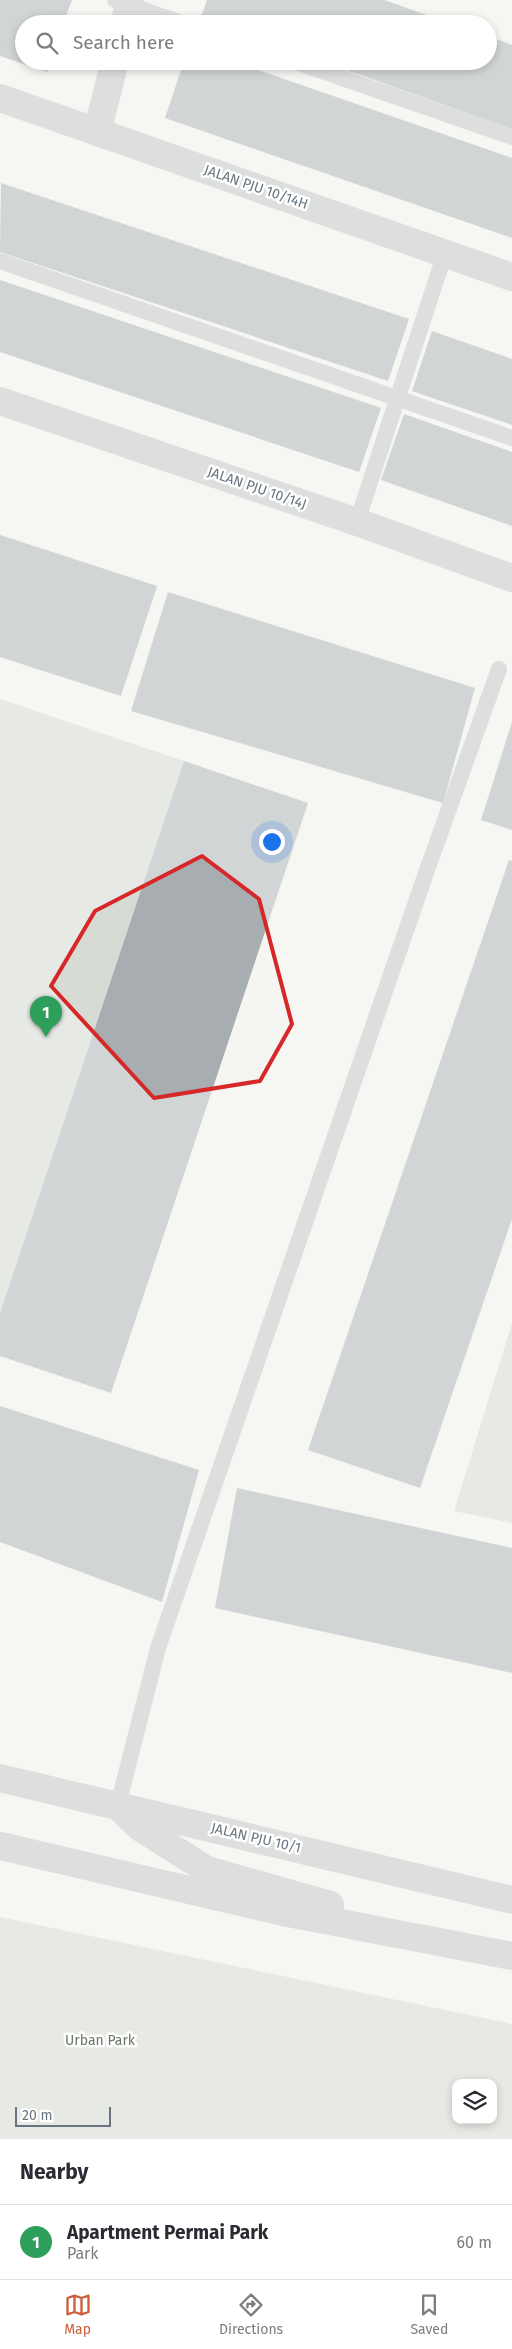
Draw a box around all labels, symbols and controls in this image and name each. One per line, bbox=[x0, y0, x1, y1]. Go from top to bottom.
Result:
search box bbox=[15, 15, 497, 70]
icon: search bbox=[33, 29, 61, 57]
text: Search here bbox=[73, 31, 174, 54]
street label: JALAN PJU 10/14H bbox=[202, 161, 310, 213]
street label: JALAN PJU 10/14J bbox=[205, 463, 309, 513]
your location bbox=[259, 829, 285, 855]
pin: 1 bbox=[30, 996, 62, 1037]
street label: JALAN PJU 10/1 bbox=[209, 1819, 303, 1857]
park label: Urban Park bbox=[65, 2032, 136, 2049]
map controls bbox=[452, 2079, 497, 2124]
button: layers bbox=[452, 2079, 497, 2124]
scale bar bbox=[15, 2104, 111, 2127]
text: 20 m bbox=[22, 2107, 52, 2124]
text: Nearby bbox=[20, 2159, 88, 2185]
text: Apartment Permai Park bbox=[67, 2221, 268, 2244]
text: 1 bbox=[32, 2233, 40, 2252]
text: 60 m bbox=[457, 2233, 492, 2252]
text: Park bbox=[67, 2244, 99, 2263]
tab: Map bbox=[64, 2291, 92, 2338]
tab: Directions bbox=[219, 2291, 283, 2338]
tab: Saved bbox=[410, 2291, 448, 2338]

